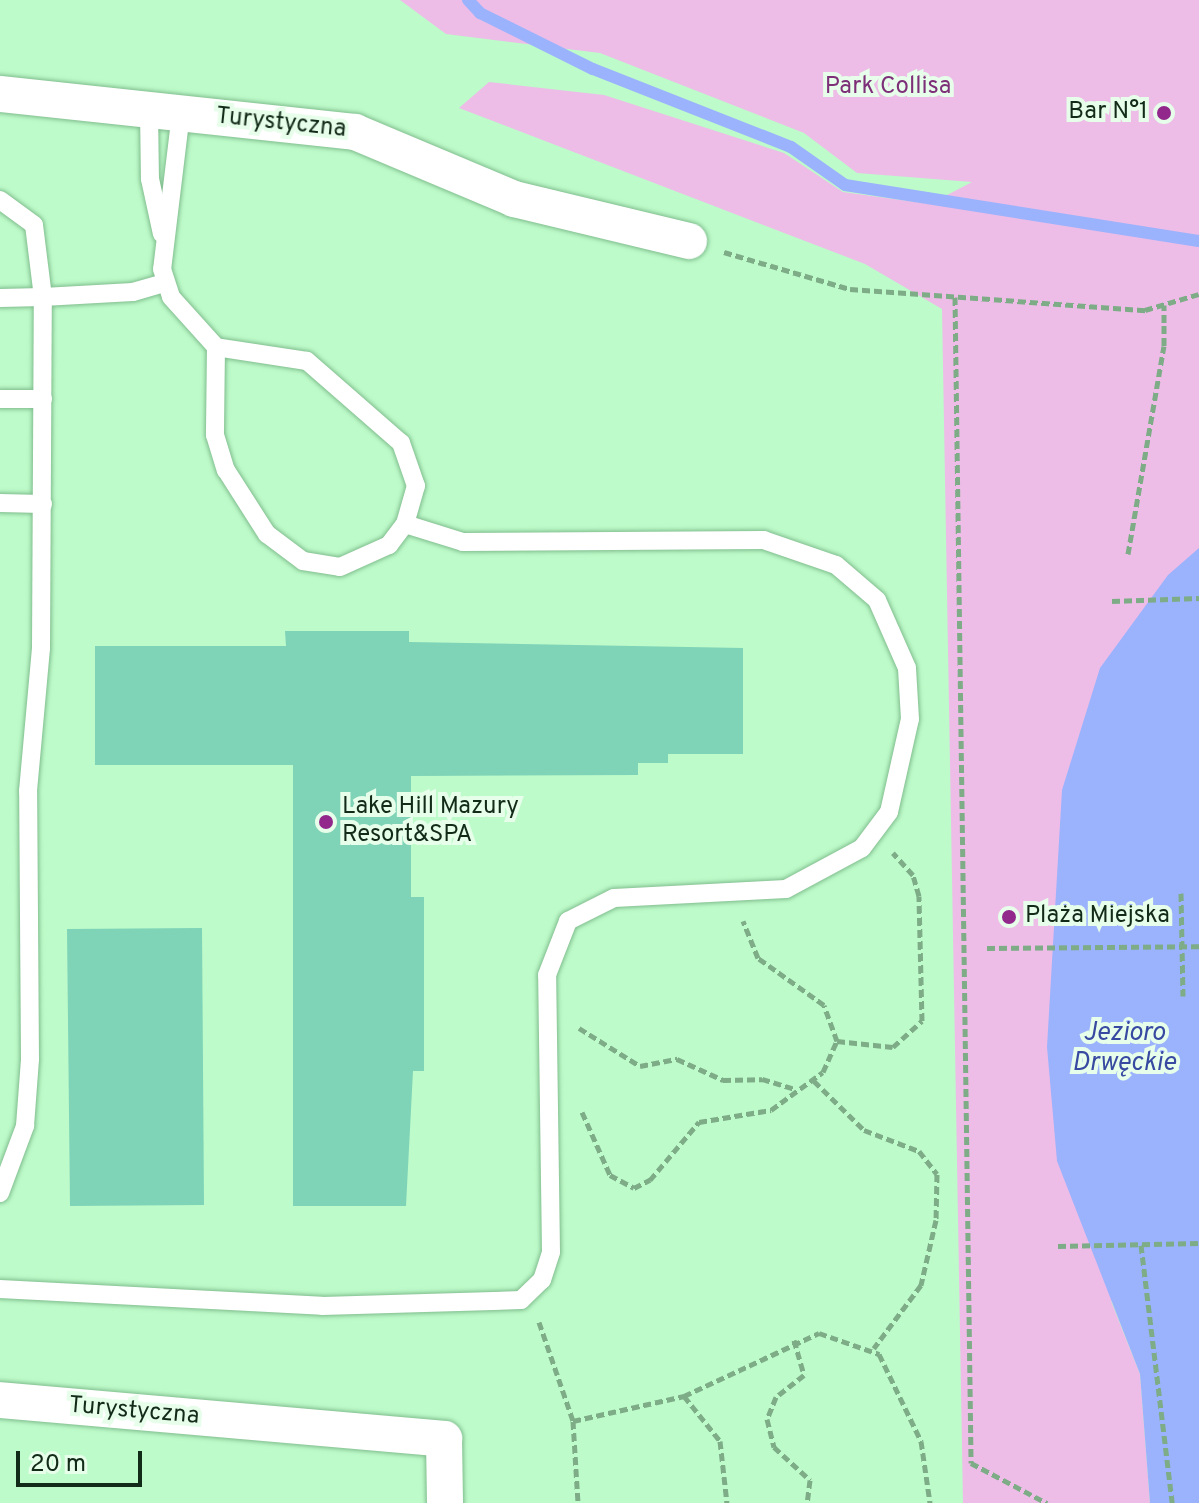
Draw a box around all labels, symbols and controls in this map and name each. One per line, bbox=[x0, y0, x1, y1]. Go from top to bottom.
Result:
park label: Park Collisa bbox=[825, 74, 951, 102]
place label: Bar N°1 bbox=[1068, 99, 1148, 127]
street label: Turystyczna bbox=[214, 103, 348, 145]
marker: Bar N°1 bbox=[1155, 104, 1173, 122]
place label: Lake Hill Mazury Resort&SPA bbox=[342, 794, 519, 850]
marker: Lake Hill Mazury Resort&SPA bbox=[317, 813, 335, 831]
place label: Plaża Miejska bbox=[1025, 903, 1170, 931]
marker: Plaża Miejska bbox=[1000, 908, 1018, 926]
water label: Jezioro Drwęckie bbox=[1072, 1018, 1176, 1080]
street label: Turystyczna bbox=[68, 1392, 200, 1432]
scale bar bbox=[20, 1435, 146, 1485]
text: 20 m bbox=[30, 1450, 86, 1480]

